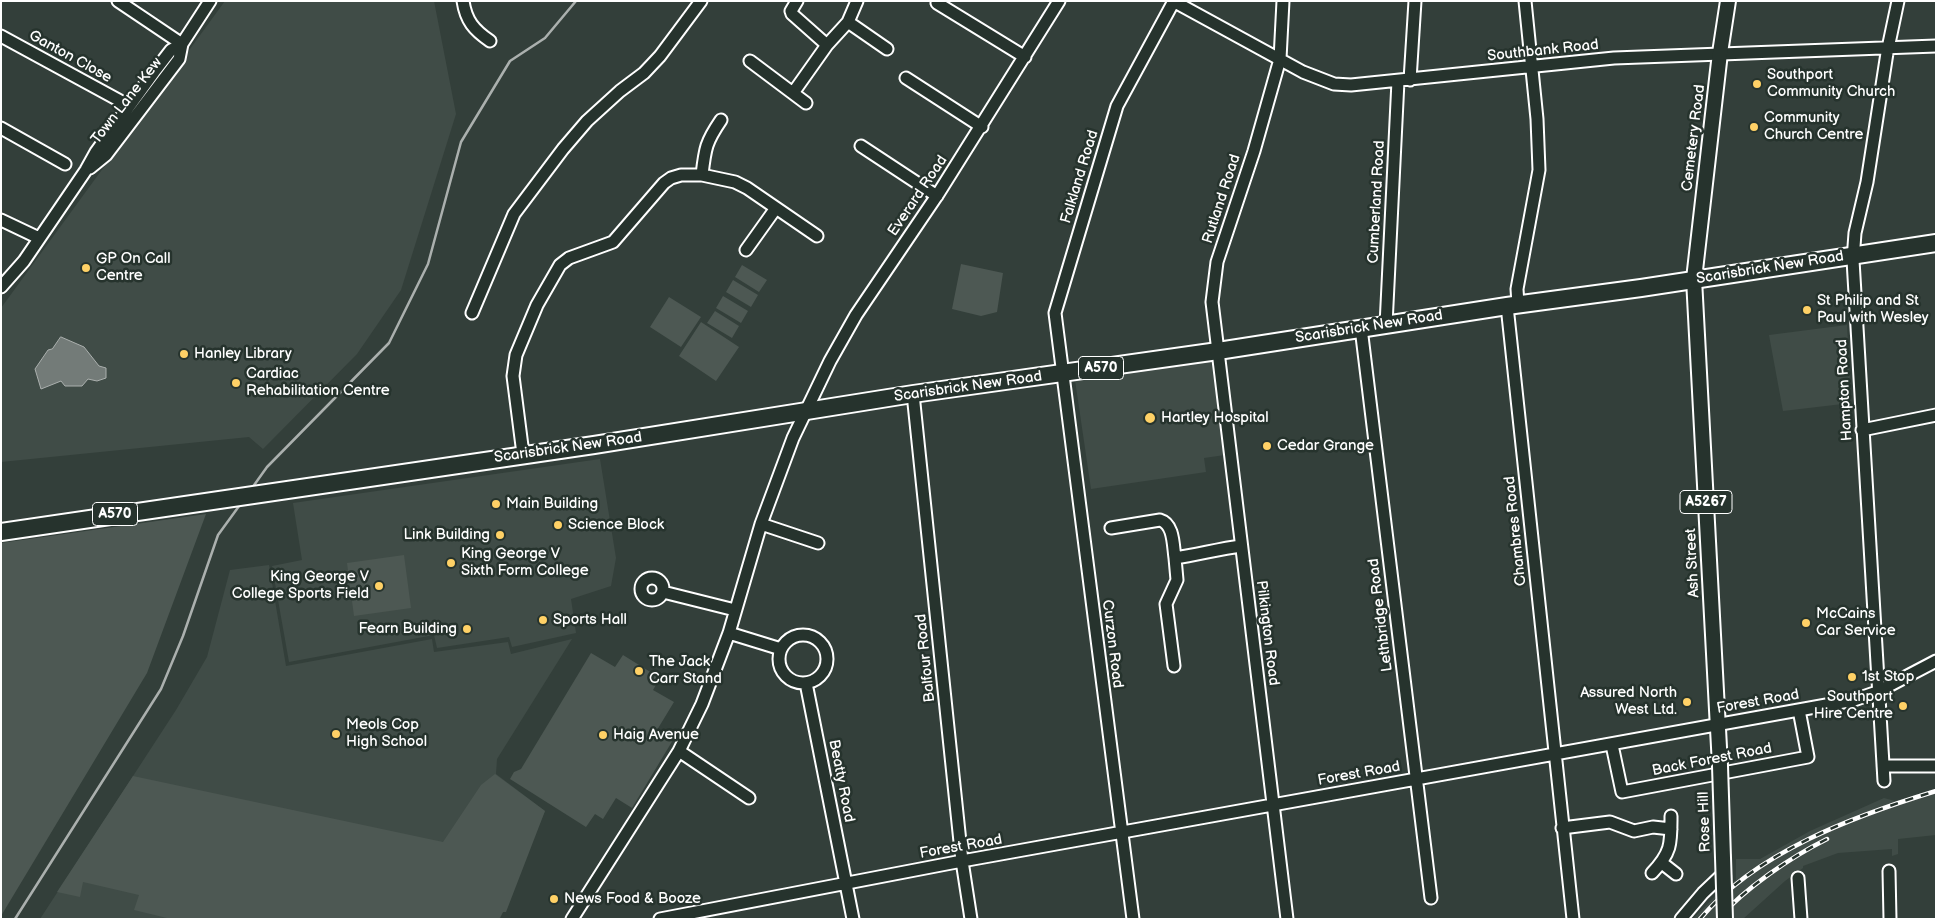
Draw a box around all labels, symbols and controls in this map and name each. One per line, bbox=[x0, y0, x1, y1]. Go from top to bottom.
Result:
street label: Ganton Close bbox=[25, 27, 115, 87]
street label: Southbank Road bbox=[1486, 36, 1600, 66]
street label: Town Lane Kew bbox=[88, 54, 166, 148]
place label: Southport Community Church bbox=[1767, 66, 1895, 101]
marker: Southport Community Church bbox=[1751, 78, 1763, 90]
street label: Cemetery Road bbox=[1679, 84, 1709, 192]
place label: Community Church Centre bbox=[1764, 109, 1863, 144]
marker: Community Church Centre bbox=[1748, 121, 1760, 133]
street label: Falkland Road bbox=[1057, 128, 1103, 226]
street label: Cumberland Road bbox=[1365, 140, 1389, 264]
street label: Everard Road bbox=[884, 152, 952, 240]
street label: Rutland Road bbox=[1199, 152, 1245, 246]
street label: Scarisbrick New Road bbox=[1695, 247, 1845, 289]
place label: GP On Call Centre bbox=[96, 250, 171, 285]
marker: GP On Call Centre bbox=[80, 262, 92, 274]
place label: St Philip and St Paul with Wesley bbox=[1817, 292, 1929, 327]
marker: St Philip and St Paul with Wesley bbox=[1801, 304, 1813, 316]
street label: Scarisbrick New Road bbox=[1294, 306, 1444, 348]
street label: Hampton Road bbox=[1833, 339, 1857, 441]
place label: Hanley Library bbox=[194, 345, 292, 363]
marker: Hanley Library bbox=[178, 348, 190, 360]
road number: A570 bbox=[1078, 356, 1124, 379]
place label: Cardiac Rehabilitation Centre bbox=[246, 365, 390, 400]
street label: Scarisbrick New Road bbox=[893, 368, 1043, 406]
marker: Cardiac Rehabilitation Centre bbox=[230, 377, 242, 389]
place label: Hartley Hospital bbox=[1161, 409, 1269, 427]
marker: Hartley Hospital bbox=[1143, 411, 1157, 425]
street label: Scarisbrick New Road bbox=[493, 429, 643, 467]
place label: Cedar Grange bbox=[1277, 437, 1374, 455]
marker: Cedar Grange bbox=[1261, 440, 1273, 452]
street label: Chambres Road bbox=[1501, 475, 1531, 587]
road number: A5267 bbox=[1680, 491, 1732, 514]
place label: Main Building bbox=[506, 495, 598, 513]
marker: Main Building bbox=[490, 498, 502, 510]
road number: A570 bbox=[92, 502, 138, 526]
place label: Science Block bbox=[568, 516, 664, 534]
marker: Science Block bbox=[552, 519, 564, 531]
place label: Link Building bbox=[403, 526, 490, 544]
street label: Ash Street bbox=[1682, 528, 1704, 598]
marker: Link Building bbox=[494, 529, 506, 541]
place label: King George V Sixth Form College bbox=[461, 545, 589, 580]
marker: King George V Sixth Form College bbox=[445, 557, 457, 569]
street label: Lethbridge Road bbox=[1365, 557, 1397, 673]
place label: King George V College Sports Field bbox=[232, 568, 369, 603]
street label: Pilkington Road bbox=[1252, 579, 1282, 687]
marker: King George V College Sports Field bbox=[373, 580, 385, 592]
street label: Curzon Road bbox=[1098, 599, 1126, 689]
place label: McCains Car Service bbox=[1816, 605, 1896, 640]
place label: Sports Hall bbox=[553, 611, 627, 629]
street label: Balfour Road bbox=[912, 613, 940, 703]
marker: Sports Hall bbox=[537, 614, 549, 626]
marker: McCains Car Service bbox=[1800, 617, 1812, 629]
place label: Fearn Building bbox=[359, 620, 457, 638]
marker: Fearn Building bbox=[461, 623, 473, 635]
place label: The Jack Carr Stand bbox=[649, 653, 722, 688]
marker: The Jack Carr Stand bbox=[633, 665, 645, 677]
place label: 1st Stop bbox=[1862, 668, 1914, 686]
marker: 1st Stop bbox=[1846, 671, 1858, 683]
place label: Assured North West Ltd. bbox=[1580, 684, 1677, 719]
street label: Forest Road bbox=[1715, 686, 1801, 718]
place label: Southport Hire Centre bbox=[1814, 688, 1893, 723]
marker: Assured North West Ltd. bbox=[1681, 696, 1693, 708]
marker: Southport Hire Centre bbox=[1897, 700, 1909, 712]
place label: Meols Cop High School bbox=[346, 716, 427, 751]
place label: Haig Avenue bbox=[613, 726, 699, 744]
marker: Meols Cop High School bbox=[330, 728, 342, 740]
marker: Haig Avenue bbox=[597, 729, 609, 741]
street label: Beatty Road bbox=[824, 738, 858, 824]
street label: Back Forest Road bbox=[1651, 740, 1773, 780]
street label: Forest Road bbox=[1316, 758, 1402, 790]
street label: Rose Hill bbox=[1695, 791, 1715, 853]
street label: Forest Road bbox=[918, 831, 1004, 863]
place label: News Food & Booze bbox=[564, 890, 701, 908]
marker: News Food & Booze bbox=[548, 893, 560, 905]

